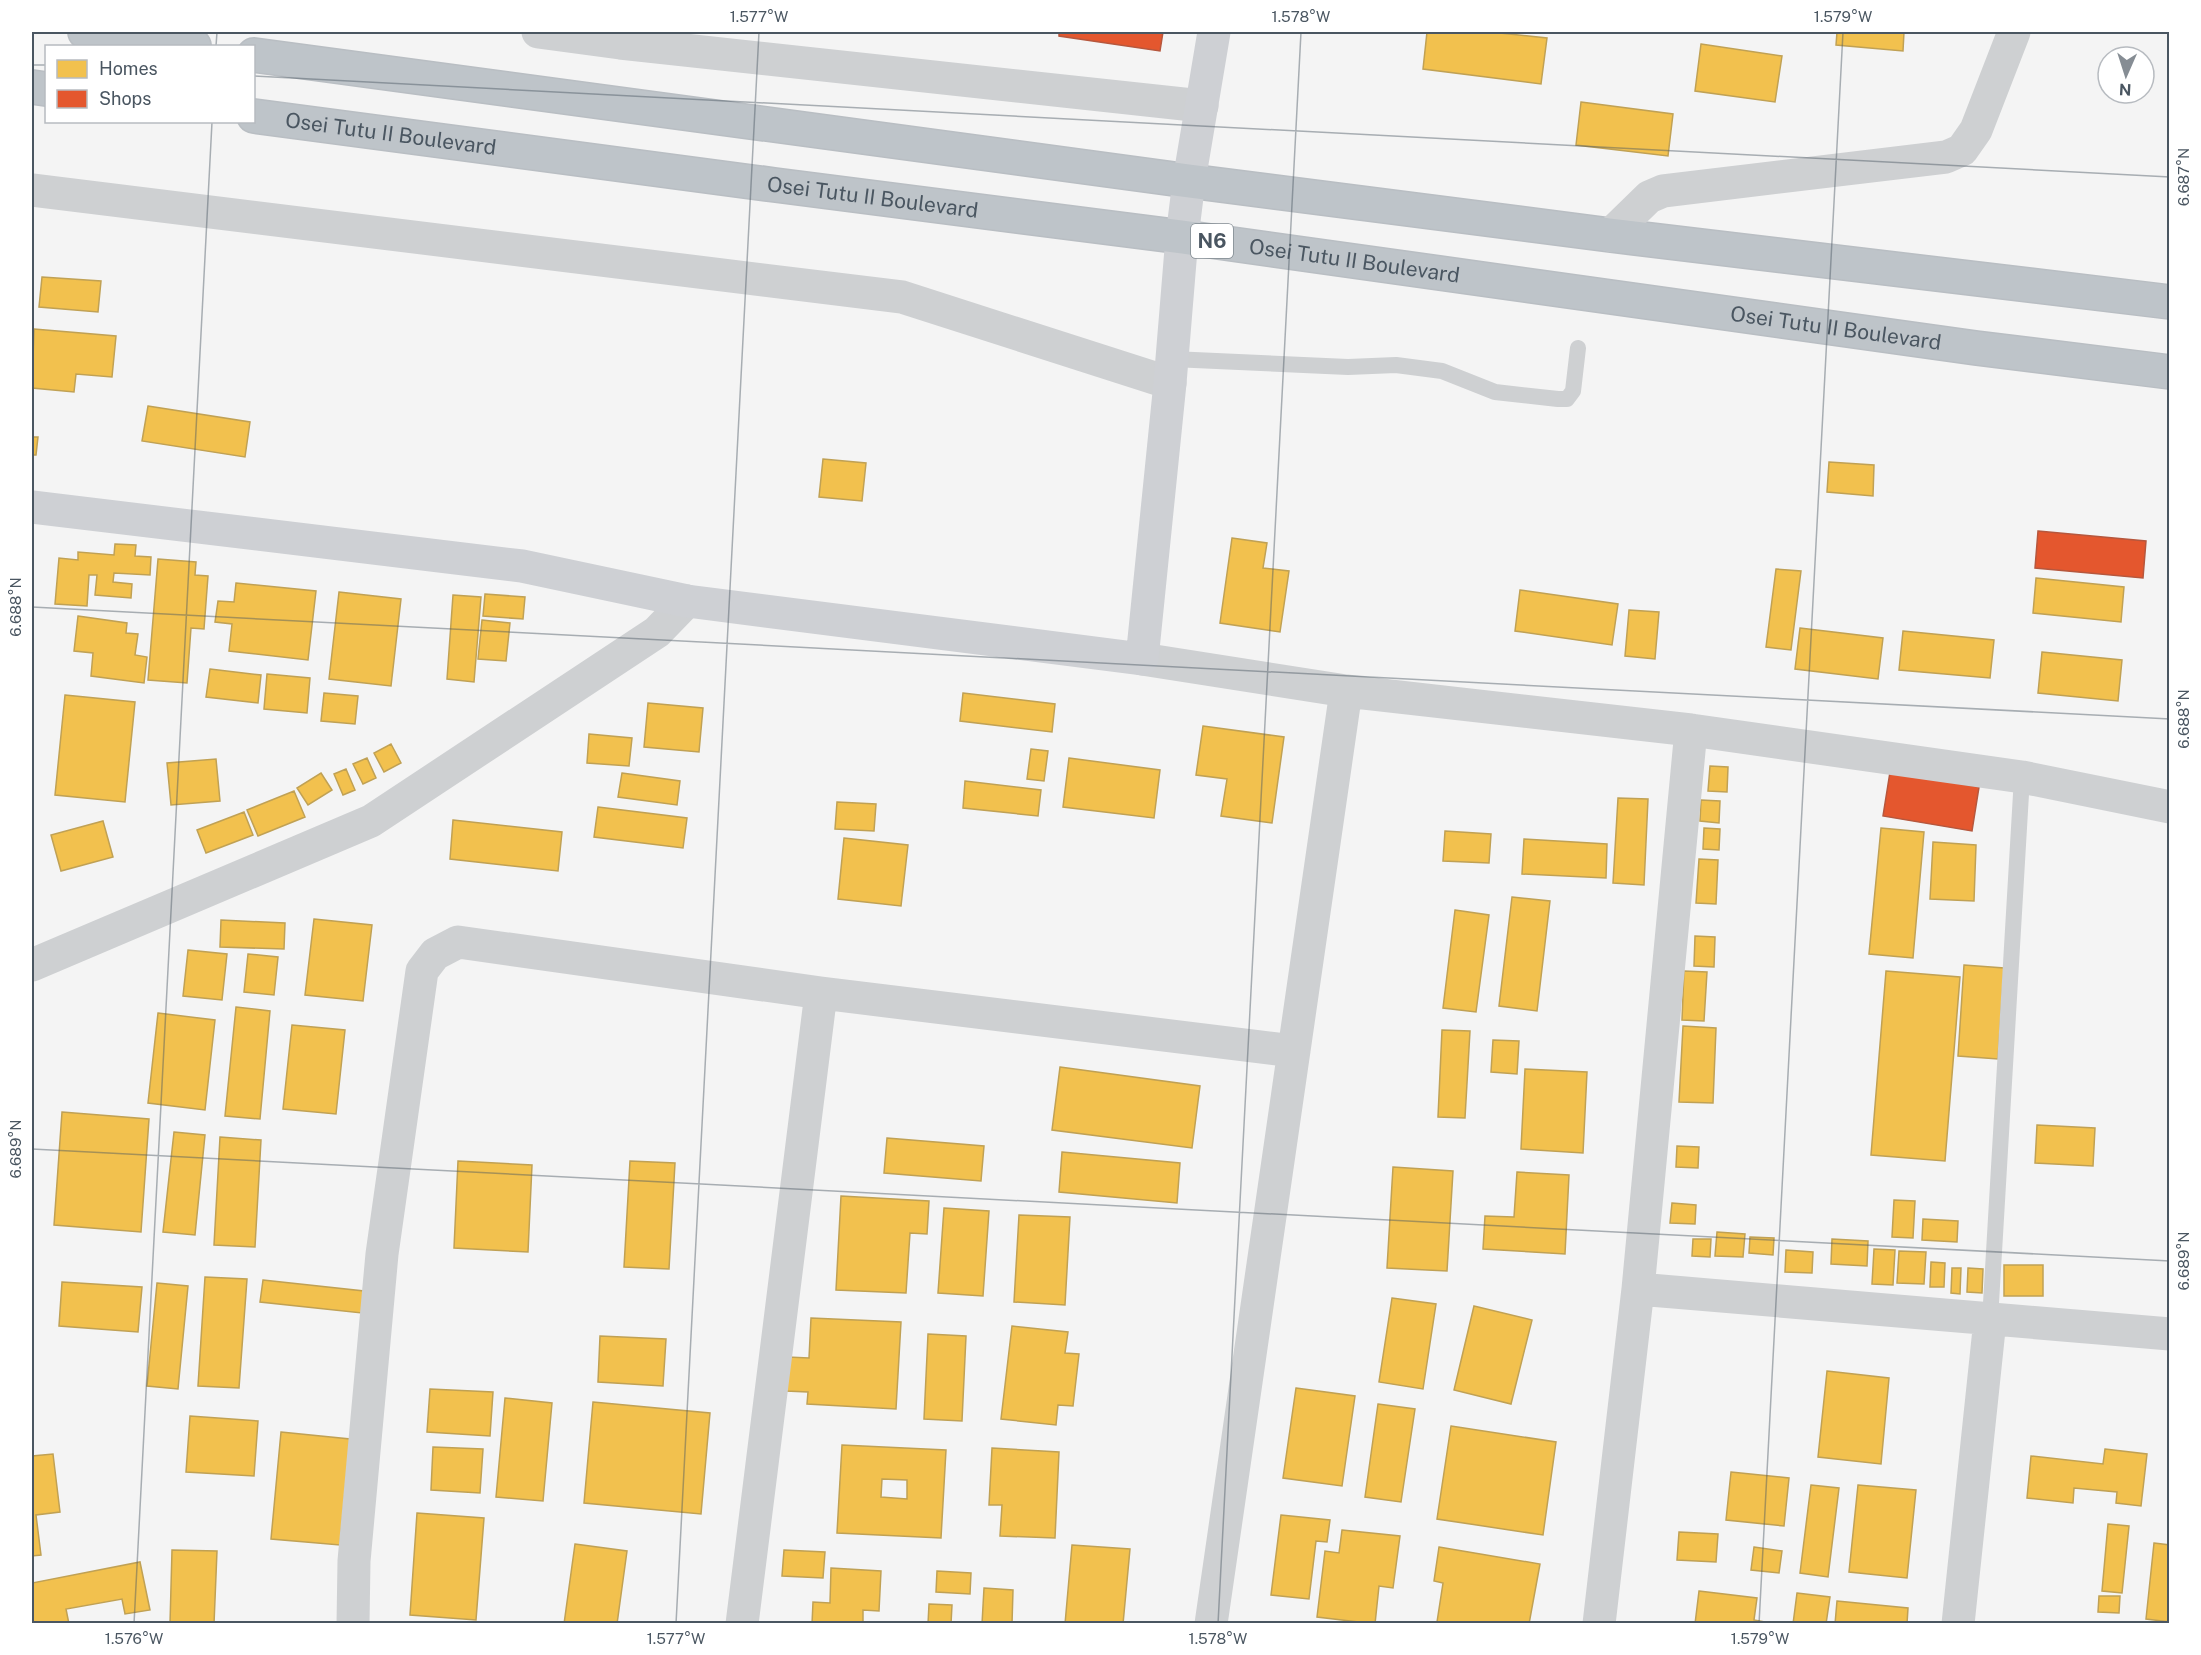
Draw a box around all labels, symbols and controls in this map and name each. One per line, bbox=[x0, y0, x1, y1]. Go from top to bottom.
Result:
text: 1.577°W bbox=[730, 8, 788, 25]
text: 1.578°W bbox=[1272, 8, 1330, 25]
text: 1.579°W bbox=[1814, 8, 1872, 25]
legend bbox=[45, 45, 255, 123]
north arrow bbox=[2096, 45, 2156, 105]
text: Homes bbox=[99, 58, 158, 79]
text: N bbox=[2118, 80, 2132, 99]
text: Shops bbox=[99, 88, 151, 109]
street label: Osei Tutu II Boulevard bbox=[284, 107, 498, 160]
text: 6.687°N bbox=[2175, 148, 2192, 206]
street label: Osei Tutu II Boulevard bbox=[766, 171, 980, 223]
road number: N6 bbox=[1191, 224, 1233, 258]
street label: Osei Tutu II Boulevard bbox=[1248, 234, 1461, 288]
street label: Osei Tutu II Boulevard bbox=[1729, 301, 1943, 355]
text: 6.688°N bbox=[7, 577, 24, 637]
text: 6.688°N bbox=[2175, 689, 2192, 749]
text: 6.689°N bbox=[7, 1119, 24, 1179]
text: 6.689°N bbox=[2175, 1231, 2192, 1291]
text: 1.576°W bbox=[105, 1630, 163, 1647]
text: 1.577°W bbox=[647, 1630, 705, 1647]
text: 1.578°W bbox=[1189, 1630, 1247, 1647]
text: 1.579°W bbox=[1731, 1630, 1789, 1647]

